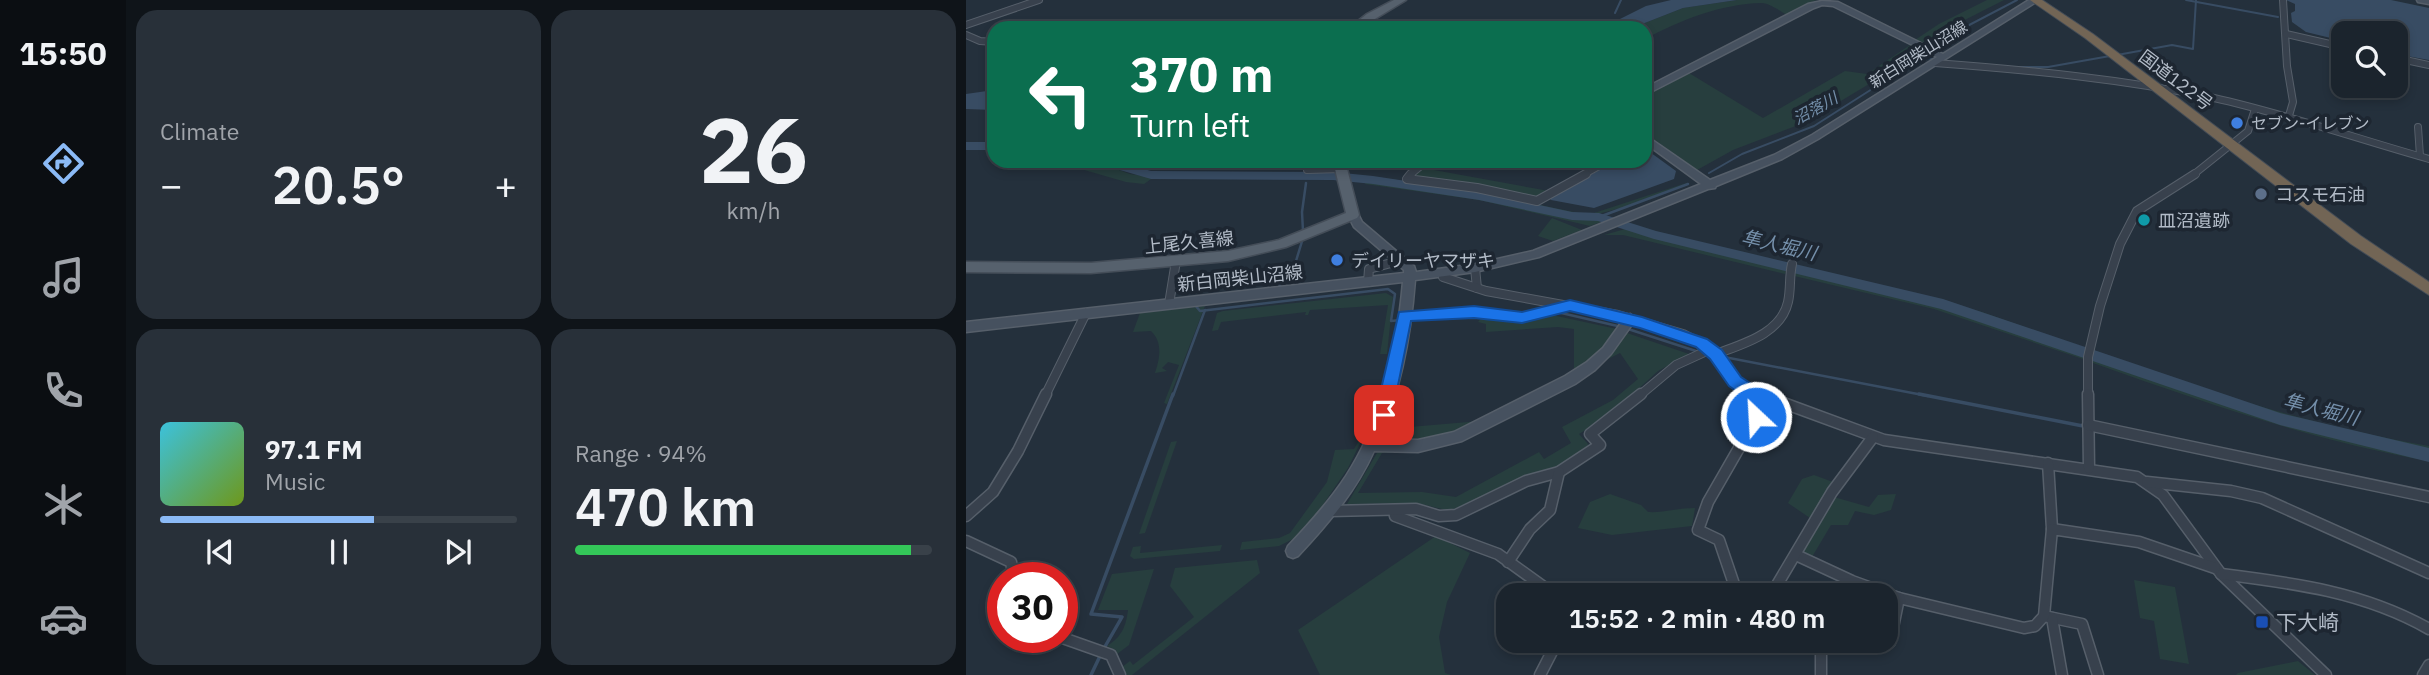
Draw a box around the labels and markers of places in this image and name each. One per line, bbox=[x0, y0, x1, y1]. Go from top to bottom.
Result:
place label: セブン-イレブン bbox=[2251, 113, 2369, 133]
marker: セブン-イレブン bbox=[2229, 115, 2245, 131]
place label: コスモ石油 bbox=[2275, 183, 2365, 206]
marker: コスモ石油 bbox=[2253, 186, 2269, 202]
place label: 皿沼遺跡 bbox=[2158, 209, 2230, 232]
marker: 皿沼遺跡 bbox=[2136, 212, 2152, 228]
place label: デイリーヤマザキ bbox=[1351, 249, 1495, 272]
marker: デイリーヤマザキ bbox=[1329, 252, 1345, 268]
pin bbox=[1354, 385, 1414, 445]
place label: 下大崎 bbox=[2276, 608, 2339, 636]
marker: 下大崎 bbox=[2254, 614, 2270, 630]

